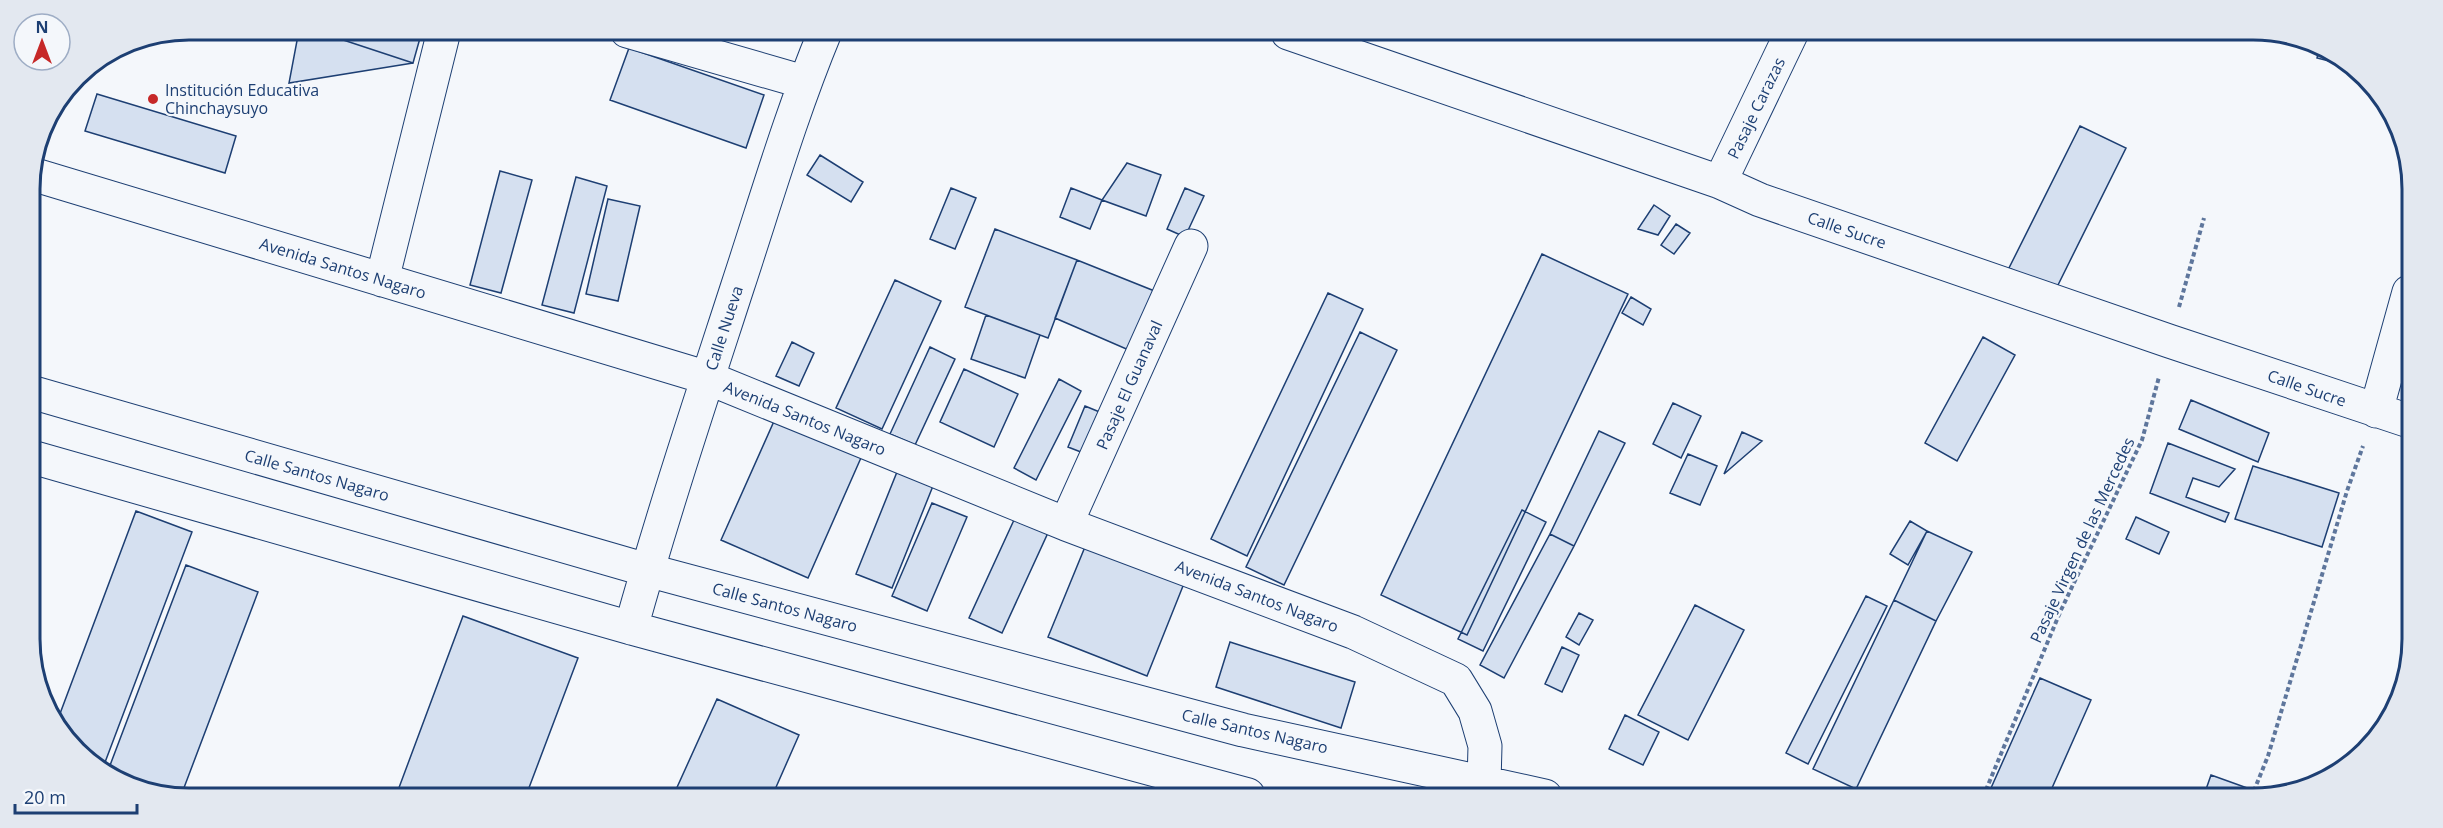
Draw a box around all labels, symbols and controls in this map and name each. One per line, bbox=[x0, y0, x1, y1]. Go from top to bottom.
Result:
north arrow bbox=[12, 12, 72, 72]
text: N bbox=[35, 16, 49, 38]
street label: Pasaje Carazas bbox=[1722, 53, 1790, 163]
place label: Institución Educativa Chinchaysuyo bbox=[165, 79, 319, 119]
marker: Institución Educativa Chinchaysuyo bbox=[146, 92, 160, 106]
street label: Calle Sucre bbox=[1805, 206, 1889, 254]
street label: Avenida Santos Nagaro bbox=[257, 232, 429, 304]
street label: Calle Nueva bbox=[700, 283, 748, 373]
street label: Pasaje El Guanaval bbox=[1091, 317, 1167, 453]
street label: Calle Sucre bbox=[2265, 364, 2349, 412]
street label: Avenida Santos Nagaro bbox=[721, 375, 889, 461]
street label: Pasaje Virgen de las Mercedes bbox=[2025, 434, 2139, 646]
street label: Calle Santos Nagaro bbox=[242, 444, 392, 506]
street label: Avenida Santos Nagaro bbox=[1172, 555, 1342, 637]
street label: Calle Santos Nagaro bbox=[710, 577, 860, 637]
street label: Calle Santos Nagaro bbox=[1180, 703, 1330, 759]
scale bar bbox=[15, 777, 136, 815]
text: 20 m bbox=[24, 785, 66, 809]

